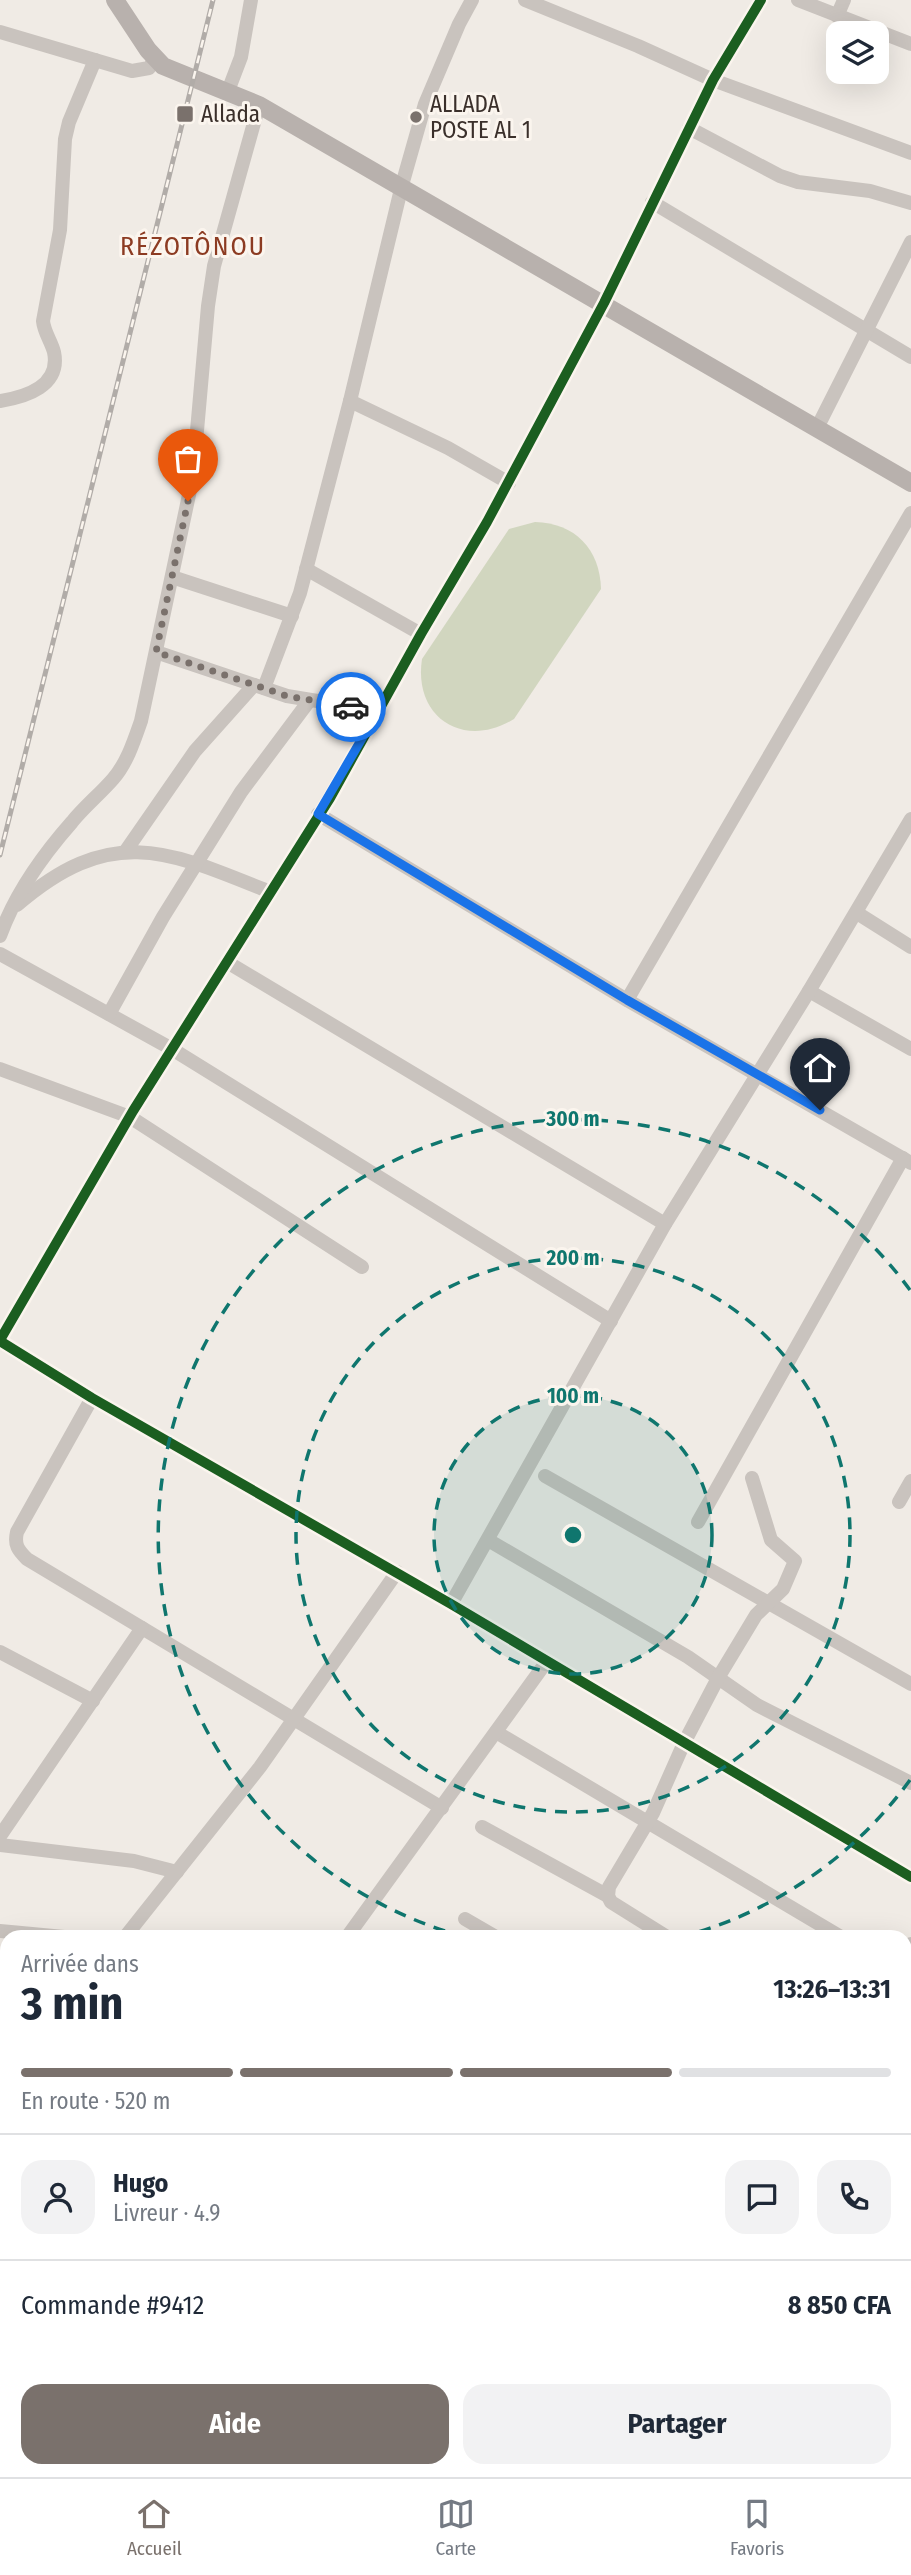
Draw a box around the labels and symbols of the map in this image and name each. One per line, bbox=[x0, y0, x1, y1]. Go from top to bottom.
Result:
place label: ALLADA POSTE AL 1 bbox=[430, 90, 531, 144]
place label: Allada bbox=[201, 100, 260, 128]
marker: Allada bbox=[175, 104, 195, 124]
marker: ALLADA POSTE AL 1 bbox=[408, 109, 424, 125]
district label: RÉZOTÔNOU bbox=[120, 231, 266, 262]
pin bbox=[158, 429, 218, 501]
courier bbox=[316, 672, 386, 742]
pin bbox=[790, 1038, 850, 1110]
text: 300 m bbox=[545, 1106, 600, 1132]
text: 200 m bbox=[545, 1245, 600, 1271]
text: 100 m bbox=[547, 1383, 599, 1409]
centre of rings bbox=[561, 1523, 585, 1547]

